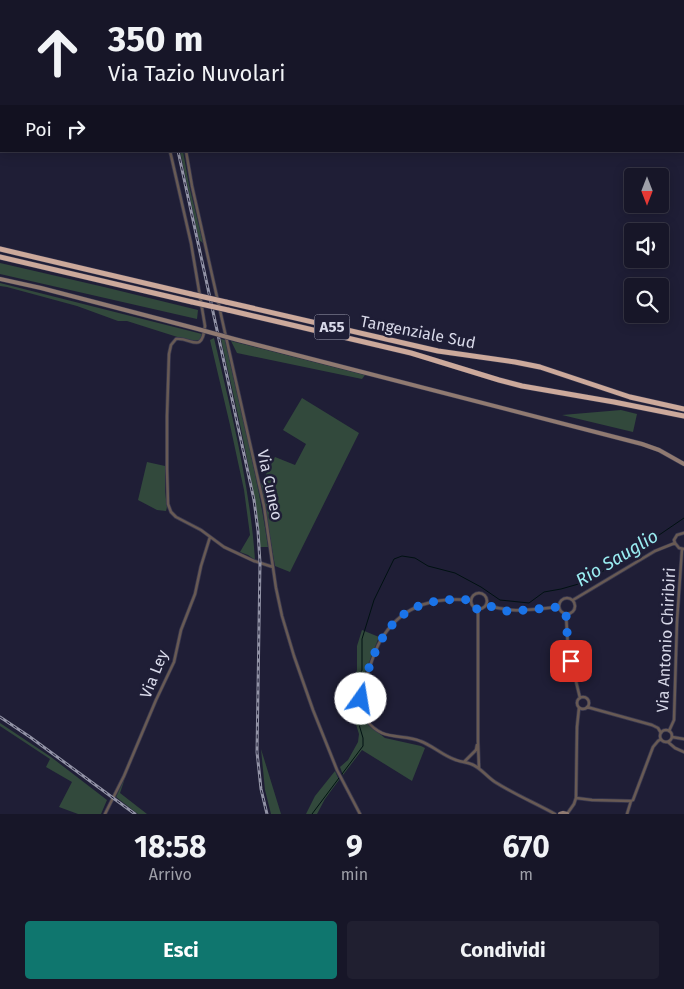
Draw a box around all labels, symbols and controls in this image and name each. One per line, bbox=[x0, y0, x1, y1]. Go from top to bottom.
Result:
text: 350 m bbox=[108, 18, 203, 60]
icon: ahead bbox=[25, 20, 90, 85]
text: Via Tazio Nuvolari bbox=[108, 60, 285, 87]
icon: right bbox=[62, 115, 90, 143]
text: Poi bbox=[25, 118, 52, 141]
north arrow bbox=[624, 168, 669, 212]
map controls bbox=[624, 168, 669, 323]
button: sound bbox=[624, 223, 669, 268]
button: search bbox=[624, 278, 669, 323]
street label: Tangenziale Sud bbox=[359, 312, 477, 352]
road number: A55 bbox=[314, 314, 350, 340]
street label: Via Cuneo bbox=[253, 448, 287, 522]
water label: Rio Sauglio bbox=[572, 525, 662, 591]
street label: Via Antonio Chiribiri bbox=[653, 567, 679, 713]
pin bbox=[550, 640, 592, 682]
street label: Via Ley bbox=[136, 647, 172, 701]
icon: arrive bbox=[557, 647, 585, 675]
position arrow bbox=[334, 672, 386, 724]
text: 18:58 bbox=[134, 829, 206, 865]
text: 9 bbox=[346, 829, 363, 865]
text: 670 bbox=[502, 829, 550, 865]
text: Arrivo bbox=[149, 865, 192, 884]
text: min bbox=[341, 865, 368, 884]
text: m bbox=[519, 865, 533, 884]
button: Esci bbox=[25, 921, 337, 979]
button: Condividi bbox=[347, 921, 659, 979]

